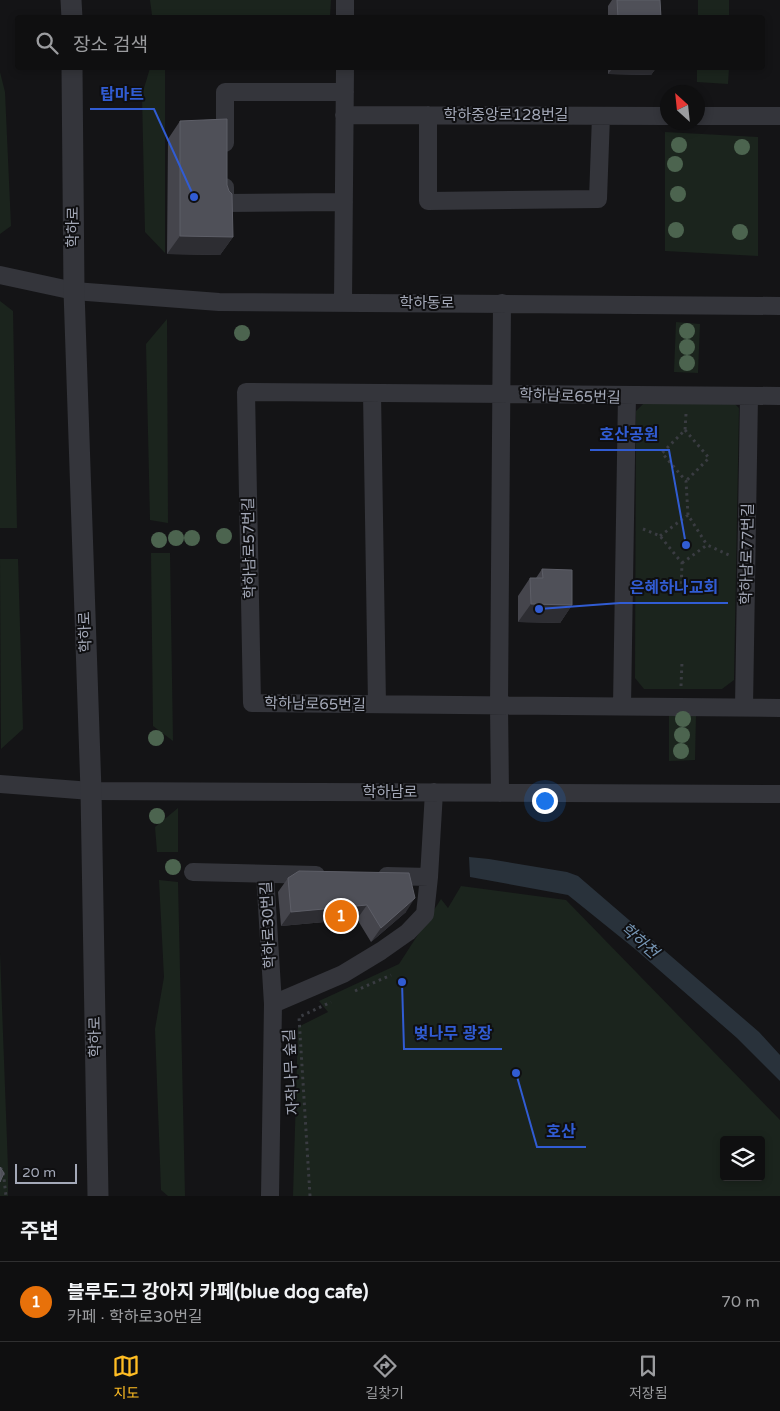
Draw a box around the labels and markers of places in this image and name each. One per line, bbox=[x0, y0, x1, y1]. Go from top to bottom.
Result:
callout: 탑마트 bbox=[90, 78, 154, 109]
callout: 호산공원 bbox=[590, 419, 669, 450]
callout: 은혜하나교회 bbox=[620, 572, 728, 603]
pin: 1 bbox=[325, 897, 357, 935]
callout: 벚나무 광장 bbox=[404, 1018, 502, 1049]
callout: 호산 bbox=[537, 1116, 586, 1147]

